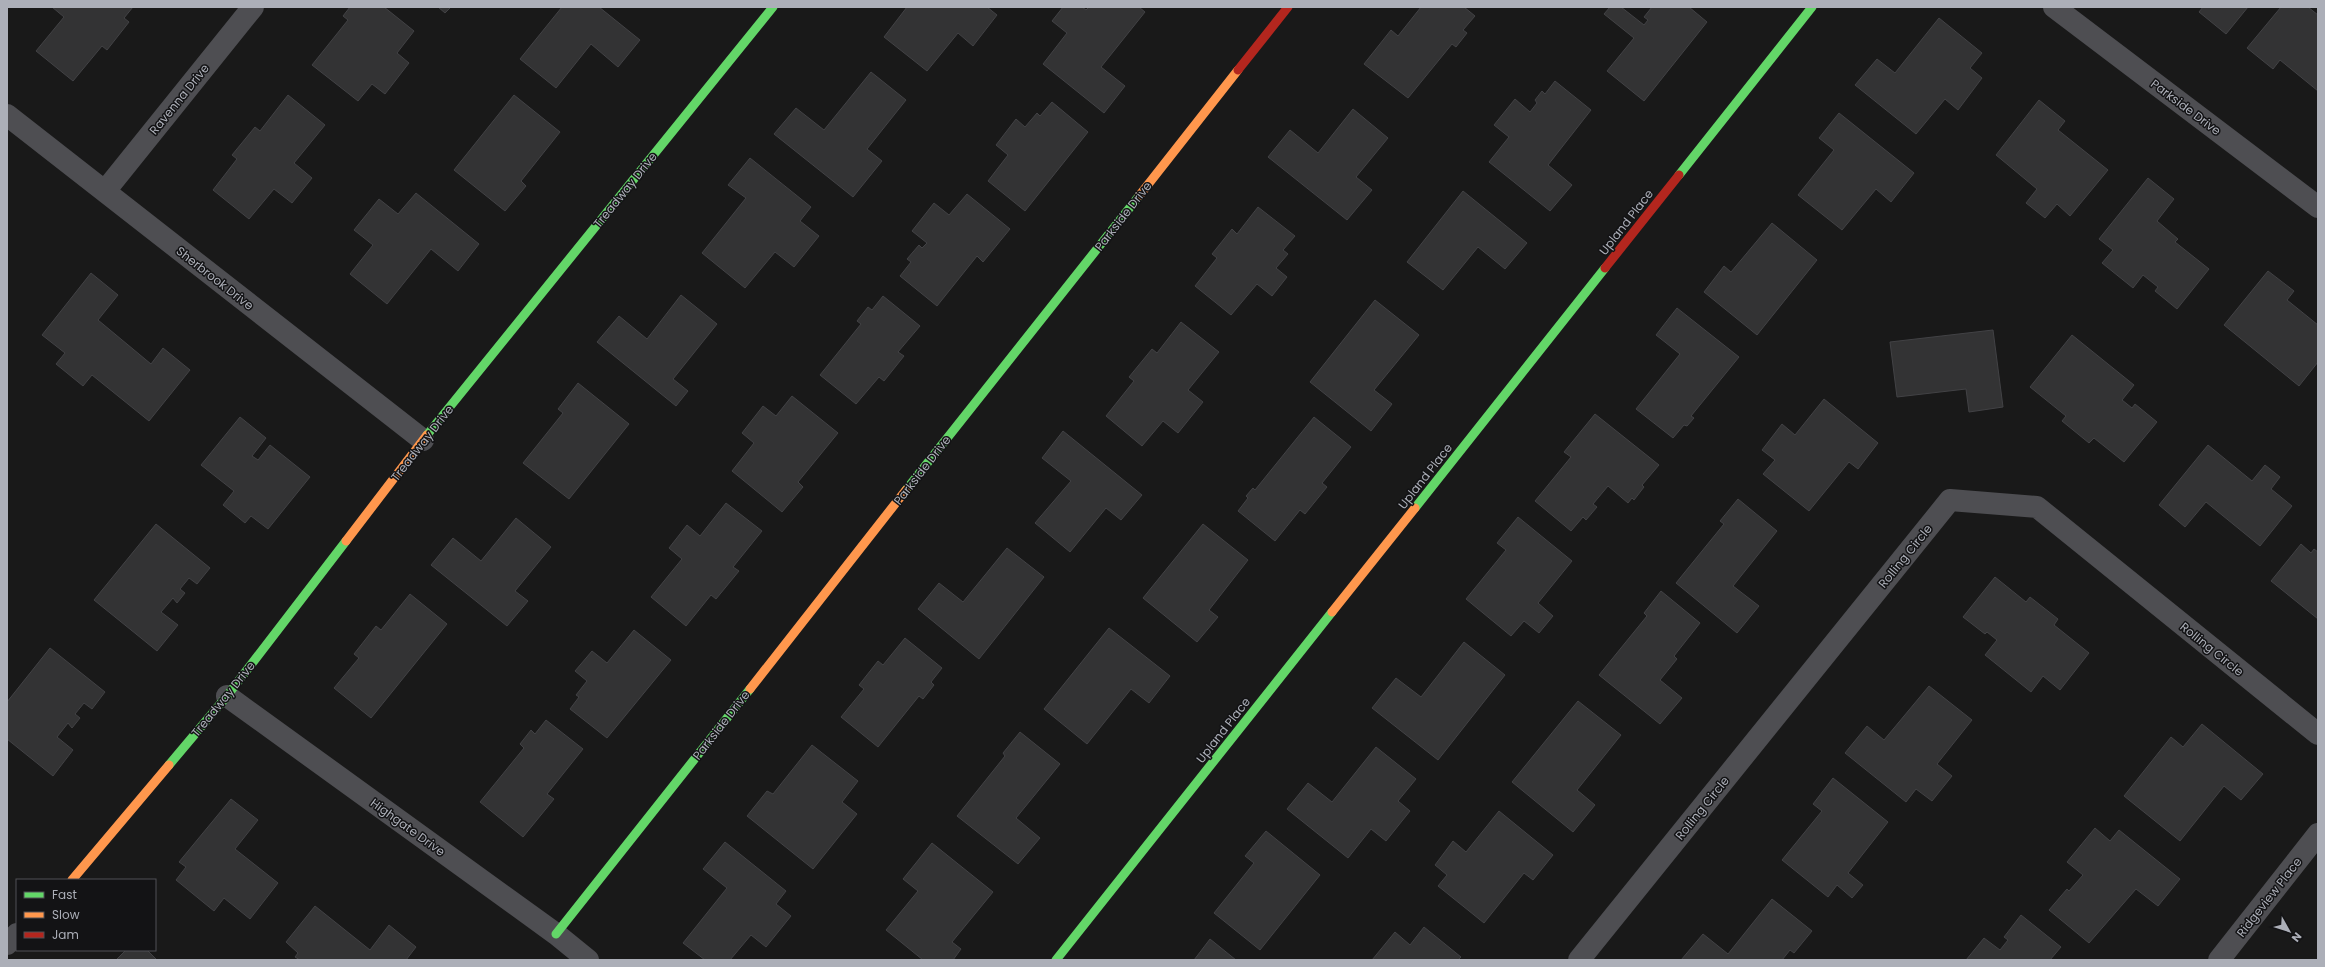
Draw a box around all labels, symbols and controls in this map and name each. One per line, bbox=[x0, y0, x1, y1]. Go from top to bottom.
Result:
street label: Ravenna Drive bbox=[145, 60, 213, 138]
street label: Parkside Drive bbox=[2147, 75, 2225, 139]
street label: Treadway Drive bbox=[589, 149, 661, 231]
street label: Parkside Drive bbox=[1091, 178, 1155, 254]
street label: Upland Place bbox=[1595, 186, 1657, 258]
street label: Sherbrook Drive bbox=[173, 242, 257, 314]
street label: Treadway Drive bbox=[387, 401, 457, 485]
street label: Parkside Drive bbox=[890, 432, 954, 508]
street label: Upland Place bbox=[1394, 440, 1456, 512]
street label: Rolling Circle bbox=[1874, 521, 1936, 591]
street label: Rolling Circle bbox=[2177, 618, 2247, 680]
street label: Treadway Drive bbox=[187, 658, 259, 740]
street label: Parkside Drive bbox=[689, 687, 753, 763]
street label: Upland Place bbox=[1192, 694, 1254, 766]
street label: Rolling Circle bbox=[1671, 773, 1733, 843]
street label: Highgate Drive bbox=[367, 794, 449, 860]
street label: Ridgeview Place bbox=[2232, 854, 2306, 940]
legend bbox=[16, 879, 156, 951]
text: Fast bbox=[52, 886, 77, 903]
text: Slow bbox=[52, 906, 80, 923]
north arrow bbox=[2269, 911, 2309, 951]
text: Jam bbox=[52, 926, 79, 943]
text: N bbox=[2288, 929, 2306, 946]

